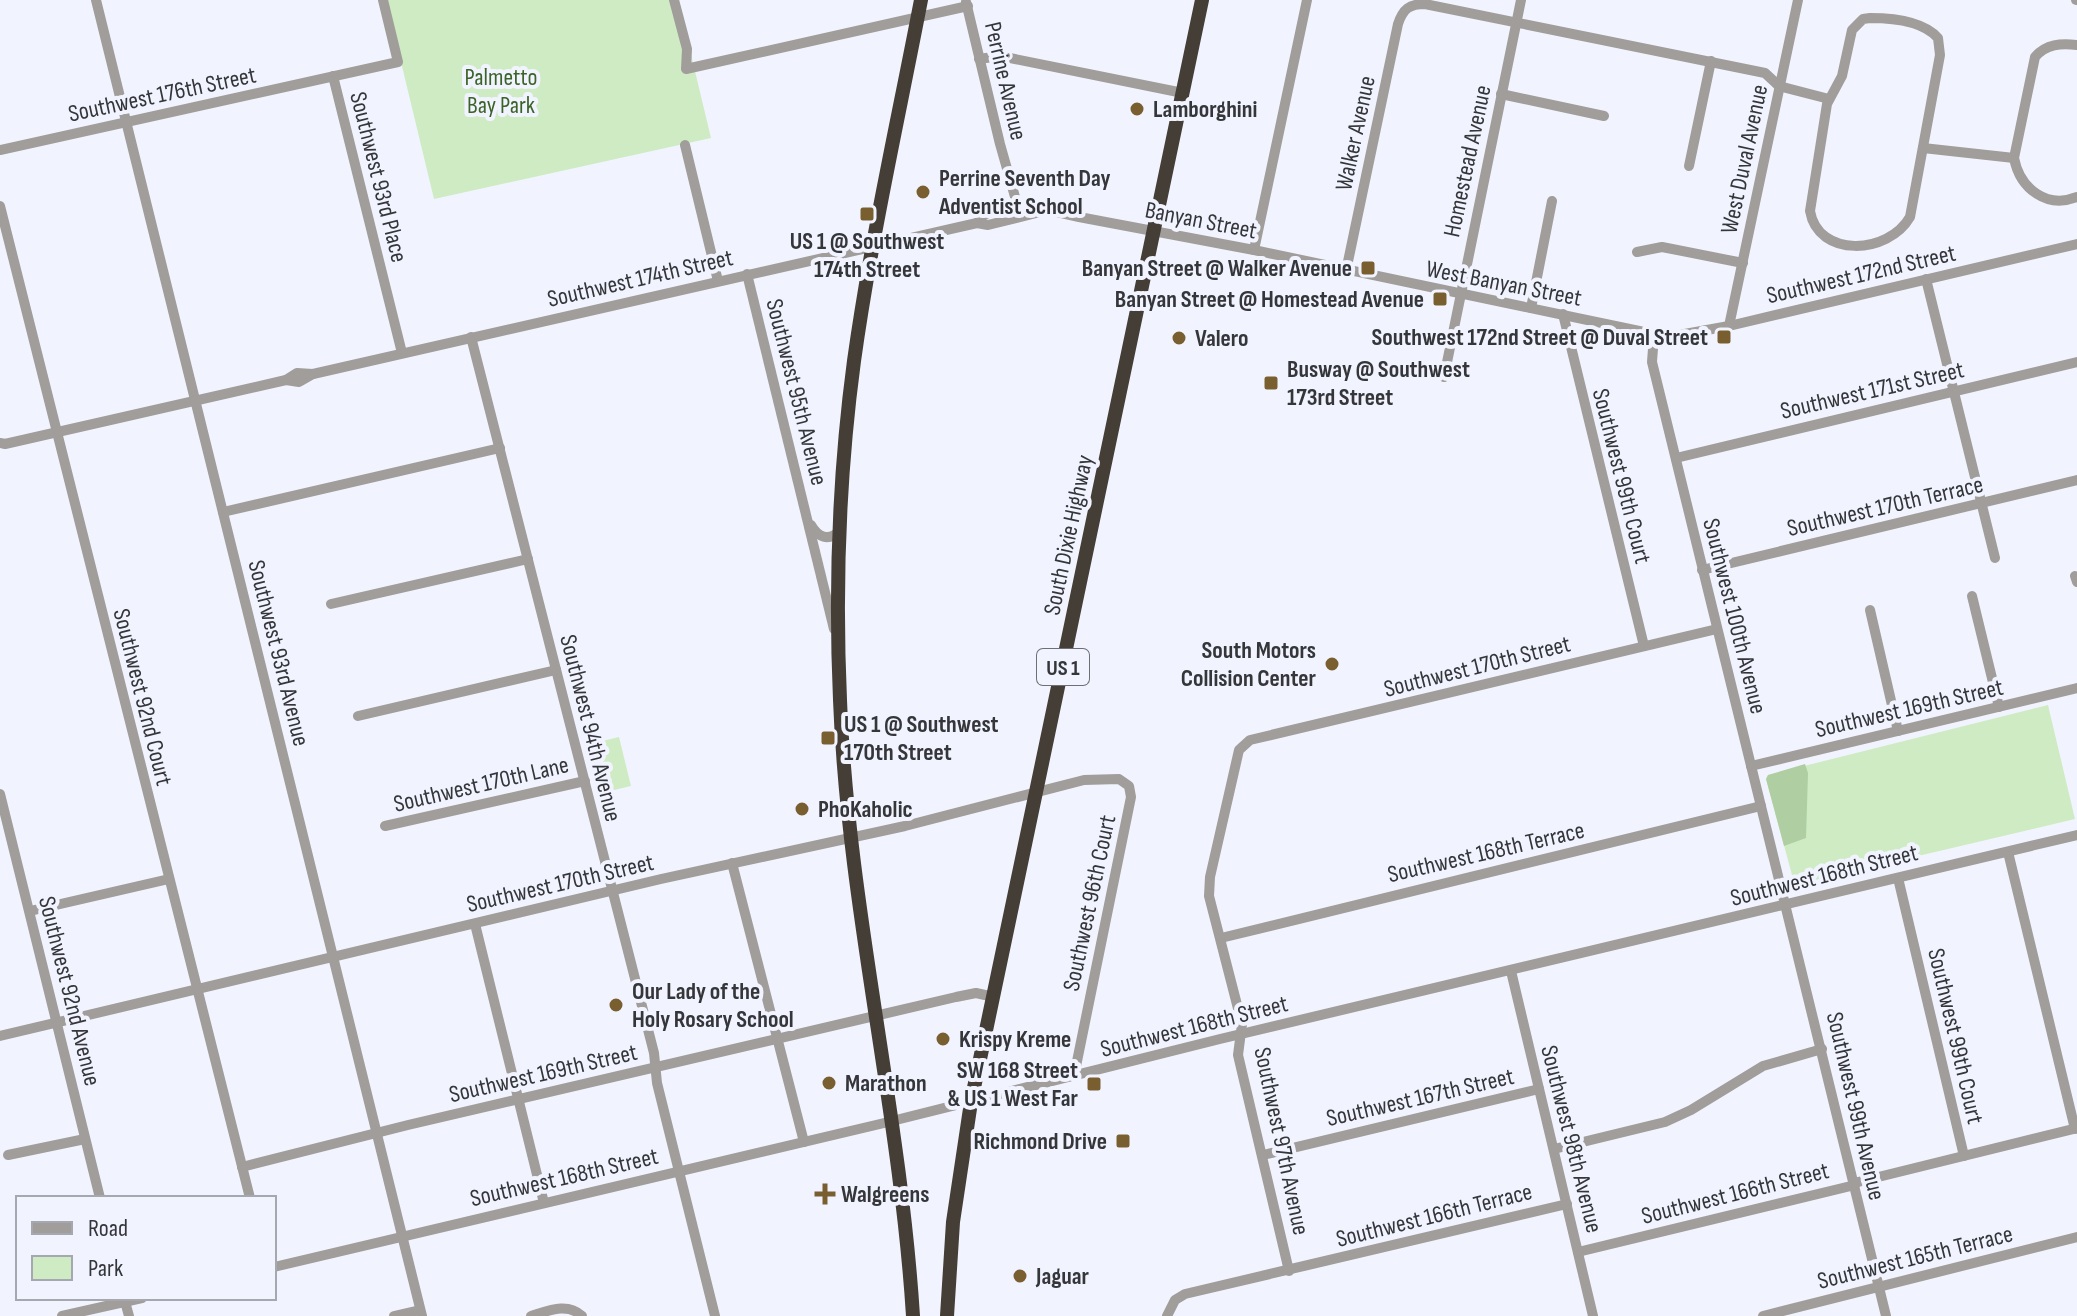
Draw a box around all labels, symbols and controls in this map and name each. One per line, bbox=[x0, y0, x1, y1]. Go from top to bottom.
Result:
street label: Perrine Avenue bbox=[978, 19, 1033, 143]
street label: Southwest 176th Street bbox=[66, 60, 259, 129]
park label: Palmetto Bay Park bbox=[465, 63, 537, 120]
street label: Walker Avenue bbox=[1329, 73, 1382, 193]
street label: West Duval Avenue bbox=[1715, 82, 1774, 236]
street label: Homestead Avenue bbox=[1437, 83, 1498, 240]
street label: Southwest 93rd Place bbox=[343, 89, 414, 265]
place label: Lamborghini bbox=[1153, 95, 1257, 124]
marker: Lamborghini bbox=[1128, 100, 1146, 118]
place label: Perrine Seventh Day Adventist School bbox=[938, 164, 1111, 221]
marker: Perrine Seventh Day Adventist School bbox=[914, 183, 932, 201]
street label: Banyan Street bbox=[1143, 195, 1259, 246]
marker: US 1 @ Southwest 174th Street bbox=[858, 205, 876, 223]
place label: US 1 @ Southwest 174th Street bbox=[790, 227, 944, 284]
street label: Southwest 172nd Street bbox=[1764, 239, 1958, 310]
street label: Southwest 174th Street bbox=[545, 243, 736, 314]
place label: Banyan Street @ Walker Avenue bbox=[1082, 254, 1352, 283]
street label: West Banyan Street bbox=[1424, 254, 1584, 313]
marker: Banyan Street @ Walker Avenue bbox=[1359, 259, 1377, 277]
place label: Banyan Street @ Homestead Avenue bbox=[1115, 285, 1424, 314]
marker: Banyan Street @ Homestead Avenue bbox=[1431, 290, 1449, 308]
street label: Southwest 95th Avenue bbox=[759, 296, 834, 488]
place label: Southwest 172nd Street @ Duval Street bbox=[1372, 323, 1708, 352]
place label: Valero bbox=[1195, 324, 1248, 353]
marker: Southwest 172nd Street @ Duval Street bbox=[1715, 328, 1733, 346]
marker: Valero bbox=[1170, 329, 1188, 347]
place label: Busway @ Southwest 173rd Street bbox=[1287, 355, 1470, 412]
street label: Southwest 171st Street bbox=[1778, 355, 1967, 426]
marker: Busway @ Southwest 173rd Street bbox=[1262, 374, 1280, 392]
street label: Southwest 99th Court bbox=[1586, 386, 1657, 567]
street label: South Dixie Highway bbox=[1037, 452, 1100, 618]
street label: Southwest 170th Terrace bbox=[1784, 470, 1986, 543]
street label: Southwest 100th Avenue bbox=[1696, 515, 1773, 717]
street label: Southwest 93rd Avenue bbox=[241, 557, 316, 749]
street label: Southwest 92nd Court bbox=[107, 606, 178, 789]
street label: Southwest 170th Street bbox=[1381, 629, 1573, 704]
street label: Southwest 94th Avenue bbox=[553, 632, 628, 824]
place label: South Motors Collision Center bbox=[1181, 636, 1317, 693]
road number: US 1 bbox=[1037, 649, 1089, 685]
marker: South Motors Collision Center bbox=[1323, 655, 1341, 673]
street label: Southwest 169th Street bbox=[1812, 673, 2006, 744]
place label: US 1 @ Southwest 170th Street bbox=[844, 710, 999, 767]
marker: US 1 @ Southwest 170th Street bbox=[819, 729, 837, 747]
street label: Southwest 170th Lane bbox=[391, 750, 571, 819]
place label: PhoKaholic bbox=[818, 795, 913, 824]
marker: PhoKaholic bbox=[793, 800, 811, 818]
street label: Southwest 96th Court bbox=[1057, 812, 1122, 994]
street label: Southwest 168th Terrace bbox=[1385, 816, 1587, 889]
street label: Southwest 168th Street bbox=[1727, 838, 1921, 913]
street label: Southwest 170th Street bbox=[464, 848, 657, 919]
street label: Southwest 92nd Avenue bbox=[32, 894, 107, 1089]
street label: Southwest 99th Court bbox=[1921, 945, 1990, 1127]
place label: Our Lady of the Holy Rosary School bbox=[632, 977, 794, 1034]
street label: Southwest 168th Street bbox=[1097, 989, 1291, 1064]
marker: Our Lady of the Holy Rosary School bbox=[607, 996, 625, 1014]
street label: Southwest 99th Avenue bbox=[1820, 1009, 1891, 1203]
place label: Krispy Kreme bbox=[959, 1025, 1071, 1054]
marker: Krispy Kreme bbox=[934, 1030, 952, 1048]
street label: Southwest 169th Street bbox=[446, 1038, 640, 1109]
street label: Southwest 98th Avenue bbox=[1534, 1043, 1609, 1236]
street label: Southwest 97th Avenue bbox=[1247, 1045, 1316, 1238]
place label: SW 168 Street & US 1 West Far bbox=[948, 1056, 1079, 1113]
street label: Southwest 167th Street bbox=[1324, 1062, 1517, 1133]
place label: Marathon bbox=[845, 1069, 927, 1098]
marker: Marathon bbox=[820, 1074, 838, 1092]
marker: SW 168 Street & US 1 West Far bbox=[1085, 1075, 1103, 1093]
place label: Richmond Drive bbox=[973, 1127, 1107, 1156]
marker: Richmond Drive bbox=[1114, 1132, 1132, 1150]
street label: Southwest 168th Street bbox=[467, 1142, 661, 1213]
street label: Southwest 166th Street bbox=[1638, 1156, 1832, 1231]
street label: Southwest 166th Terrace bbox=[1333, 1177, 1535, 1254]
place label: Walgreens bbox=[841, 1180, 929, 1209]
marker: Walgreens bbox=[816, 1185, 834, 1203]
legend bbox=[16, 1196, 276, 1300]
text: Road bbox=[88, 1214, 128, 1243]
street label: Southwest 165th Terrace bbox=[1815, 1219, 2016, 1296]
text: Park bbox=[88, 1254, 123, 1283]
place label: Jaguar bbox=[1035, 1262, 1090, 1291]
marker: Jaguar bbox=[1011, 1267, 1029, 1285]

